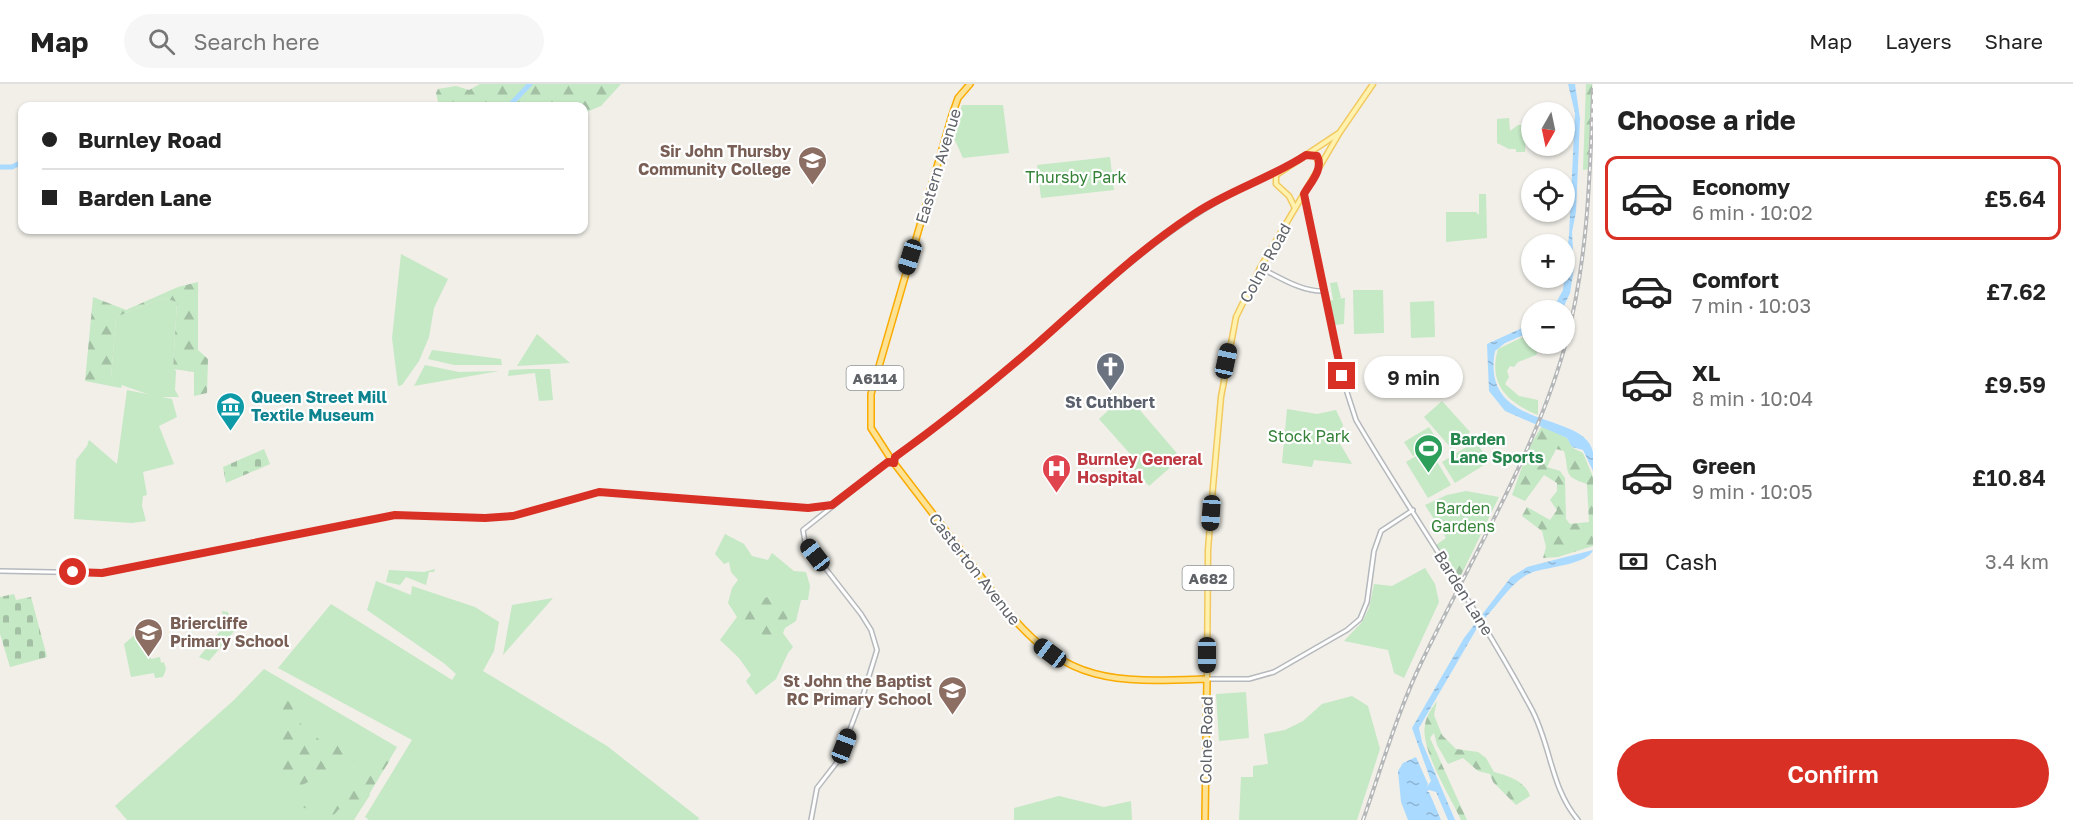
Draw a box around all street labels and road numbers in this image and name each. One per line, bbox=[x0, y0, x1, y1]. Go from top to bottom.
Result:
street label: Eastern Avenue bbox=[911, 106, 965, 226]
street label: Colne Road bbox=[1235, 220, 1295, 306]
road number: A6114 bbox=[846, 366, 904, 390]
street label: Casterton Avenue bbox=[925, 509, 1025, 629]
street label: Barden Lane bbox=[1430, 547, 1498, 639]
road number: A682 bbox=[1182, 566, 1234, 590]
street label: Colne Road bbox=[1195, 696, 1217, 784]

